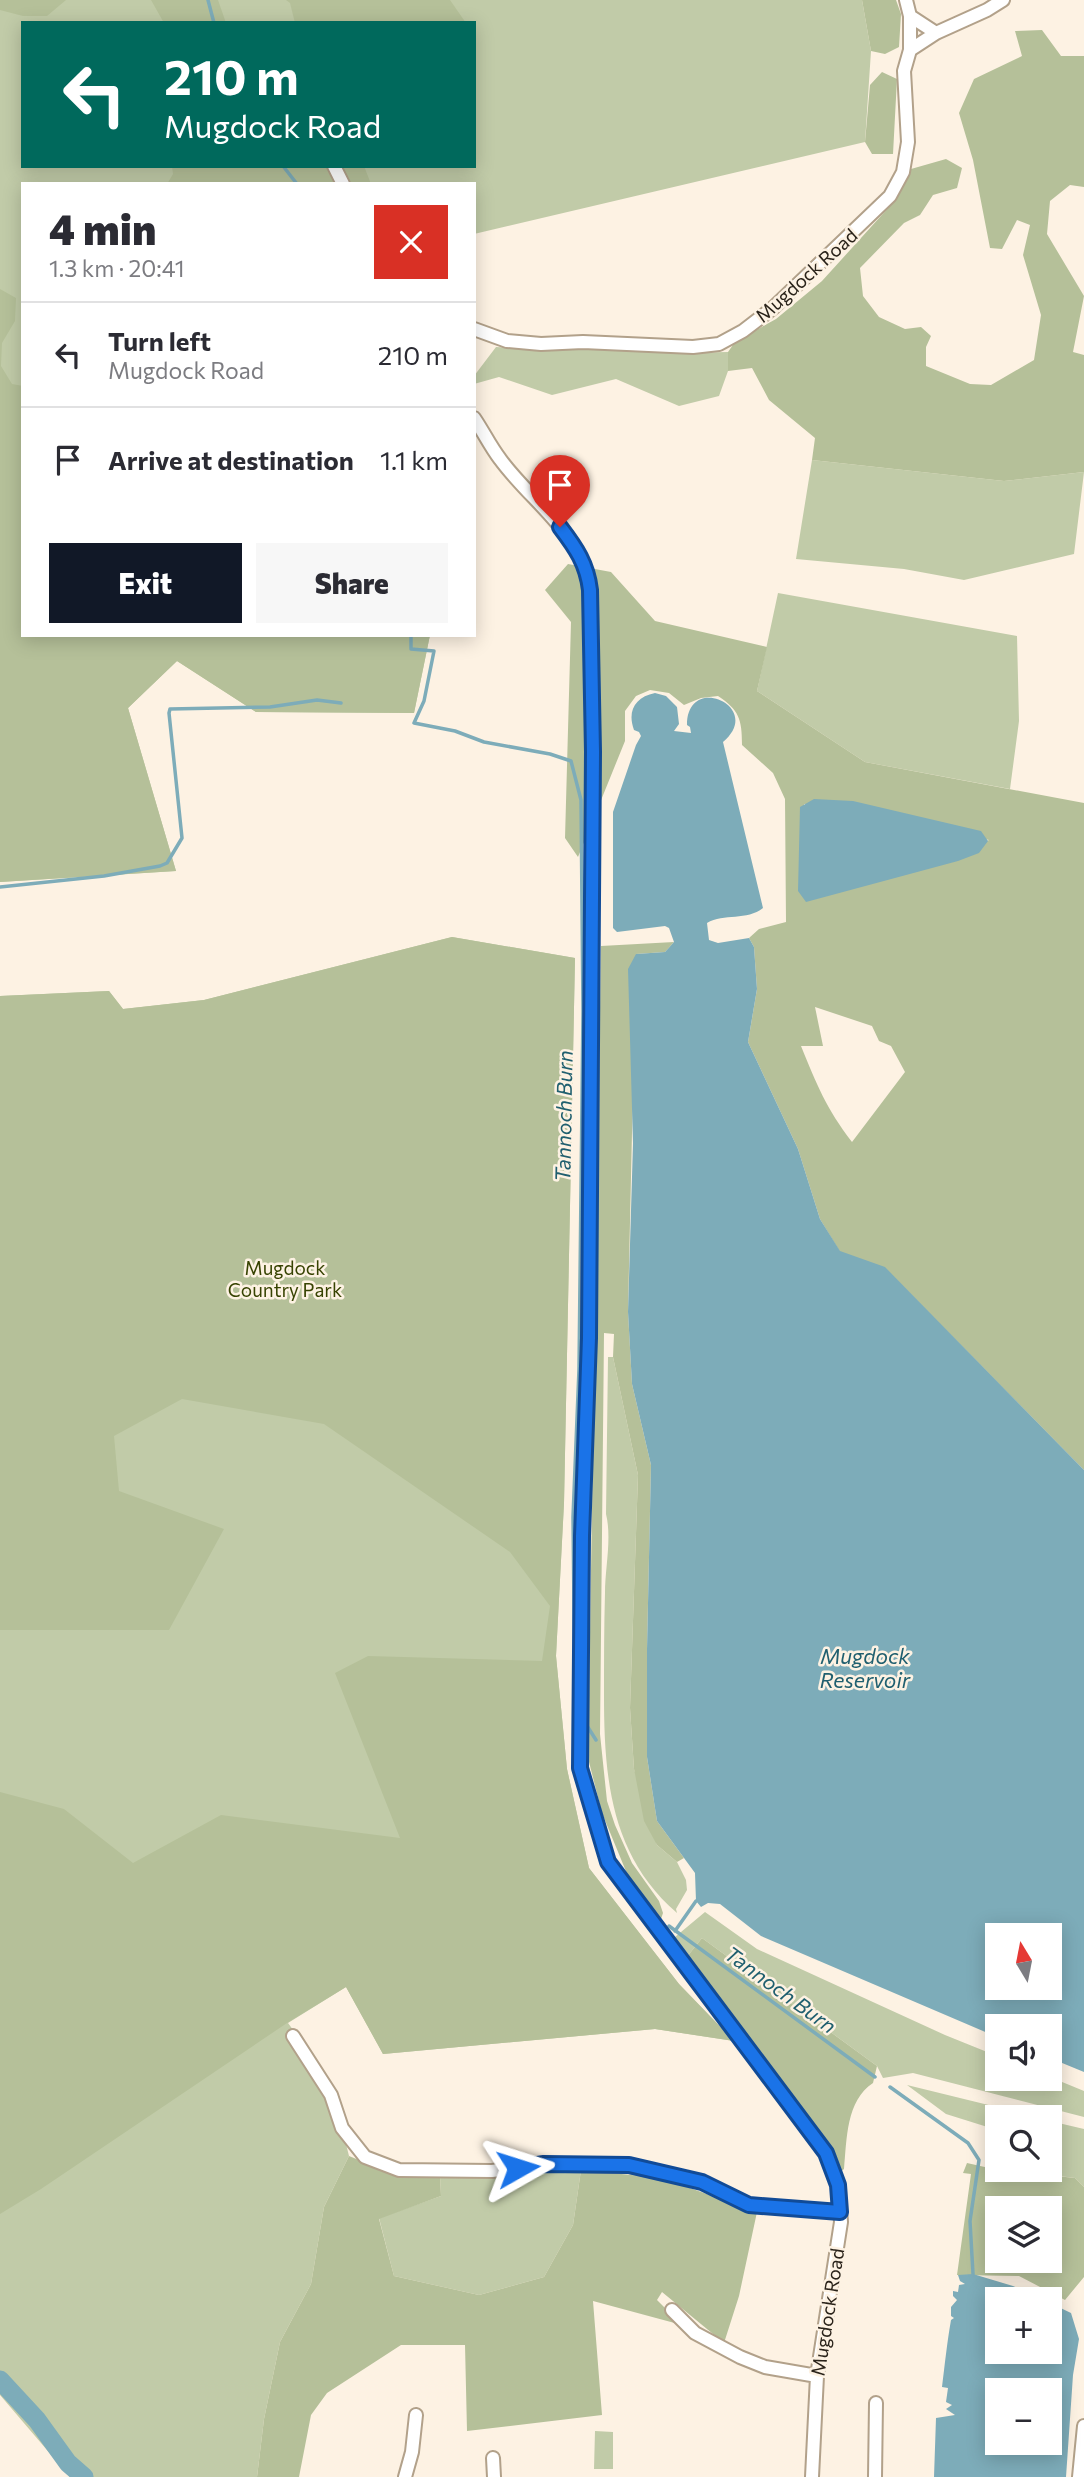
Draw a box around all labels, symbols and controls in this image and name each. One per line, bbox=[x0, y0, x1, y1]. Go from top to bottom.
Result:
text: 210 m bbox=[164, 45, 299, 105]
icon: left bbox=[49, 49, 140, 140]
text: Mugdock Road bbox=[164, 105, 381, 145]
text: 4 min bbox=[49, 202, 156, 254]
button: close bbox=[374, 205, 448, 279]
street label: Mugdock Road bbox=[750, 223, 862, 327]
text: 1.3 km · 20:41 bbox=[49, 254, 185, 282]
text: Turn left bbox=[108, 325, 211, 356]
icon: left bbox=[49, 336, 87, 374]
text: 210 m bbox=[378, 339, 448, 370]
text: Mugdock Road bbox=[108, 356, 264, 384]
icon: arrive bbox=[49, 441, 87, 479]
text: Arrive at destination bbox=[108, 444, 354, 475]
text: 1.1 km bbox=[380, 444, 448, 475]
pin bbox=[530, 455, 590, 527]
icon: arrive bbox=[541, 466, 579, 504]
button: Exit bbox=[49, 543, 242, 623]
button: Share bbox=[256, 543, 448, 623]
water label: Tannoch Burn bbox=[549, 1050, 577, 1182]
park label: Mugdock Country Park bbox=[228, 1256, 342, 1301]
water label: Mugdock Reservoir bbox=[820, 1643, 911, 1692]
north arrow bbox=[985, 1923, 1062, 2000]
map controls bbox=[985, 1923, 1062, 2455]
water label: Tannoch Burn bbox=[721, 1940, 841, 2038]
button: sound bbox=[985, 2014, 1062, 2091]
button: search bbox=[985, 2105, 1062, 2182]
position arrow bbox=[481, 2131, 555, 2205]
button: layers bbox=[985, 2196, 1062, 2273]
street label: Mugdock Road bbox=[806, 2247, 848, 2377]
button: + bbox=[985, 2287, 1062, 2364]
button: − bbox=[985, 2378, 1062, 2455]

